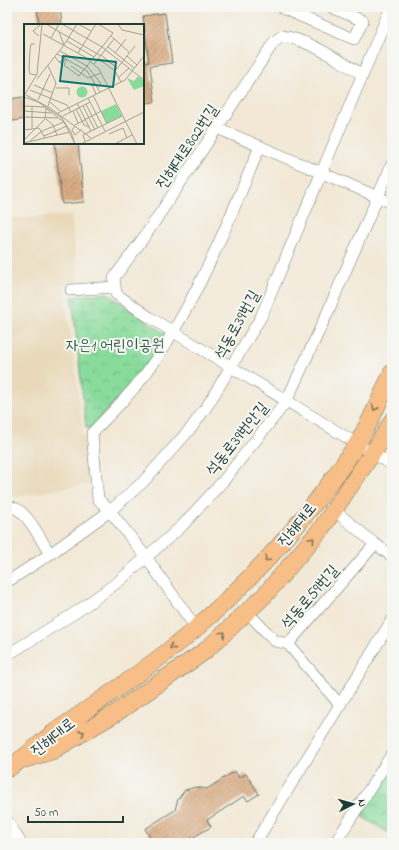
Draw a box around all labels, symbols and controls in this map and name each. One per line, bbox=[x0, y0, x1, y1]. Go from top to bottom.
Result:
inset map bbox=[24, 24, 144, 144]
street label: 진해대로802번길 bbox=[150, 100, 225, 195]
street label: 석동로39번길 bbox=[209, 286, 267, 364]
park label: 자은1 어린이공원 bbox=[65, 334, 165, 358]
street label: 석동로39번안길 bbox=[200, 397, 275, 481]
one-way arrow bbox=[372, 404, 380, 412]
street label: 진해대로 bbox=[272, 498, 323, 553]
one-way arrow bbox=[307, 537, 314, 545]
one-way arrow bbox=[265, 554, 272, 561]
street label: 석동로59번길 bbox=[276, 560, 345, 635]
one-way arrow bbox=[218, 632, 226, 639]
one-way arrow bbox=[169, 642, 176, 649]
street label: 진해대로 bbox=[26, 712, 81, 763]
one-way arrow bbox=[78, 730, 85, 738]
north arrow bbox=[333, 784, 373, 824]
scale bar bbox=[28, 798, 123, 824]
text: N bbox=[354, 799, 370, 808]
text: 50 m bbox=[34, 804, 58, 822]

